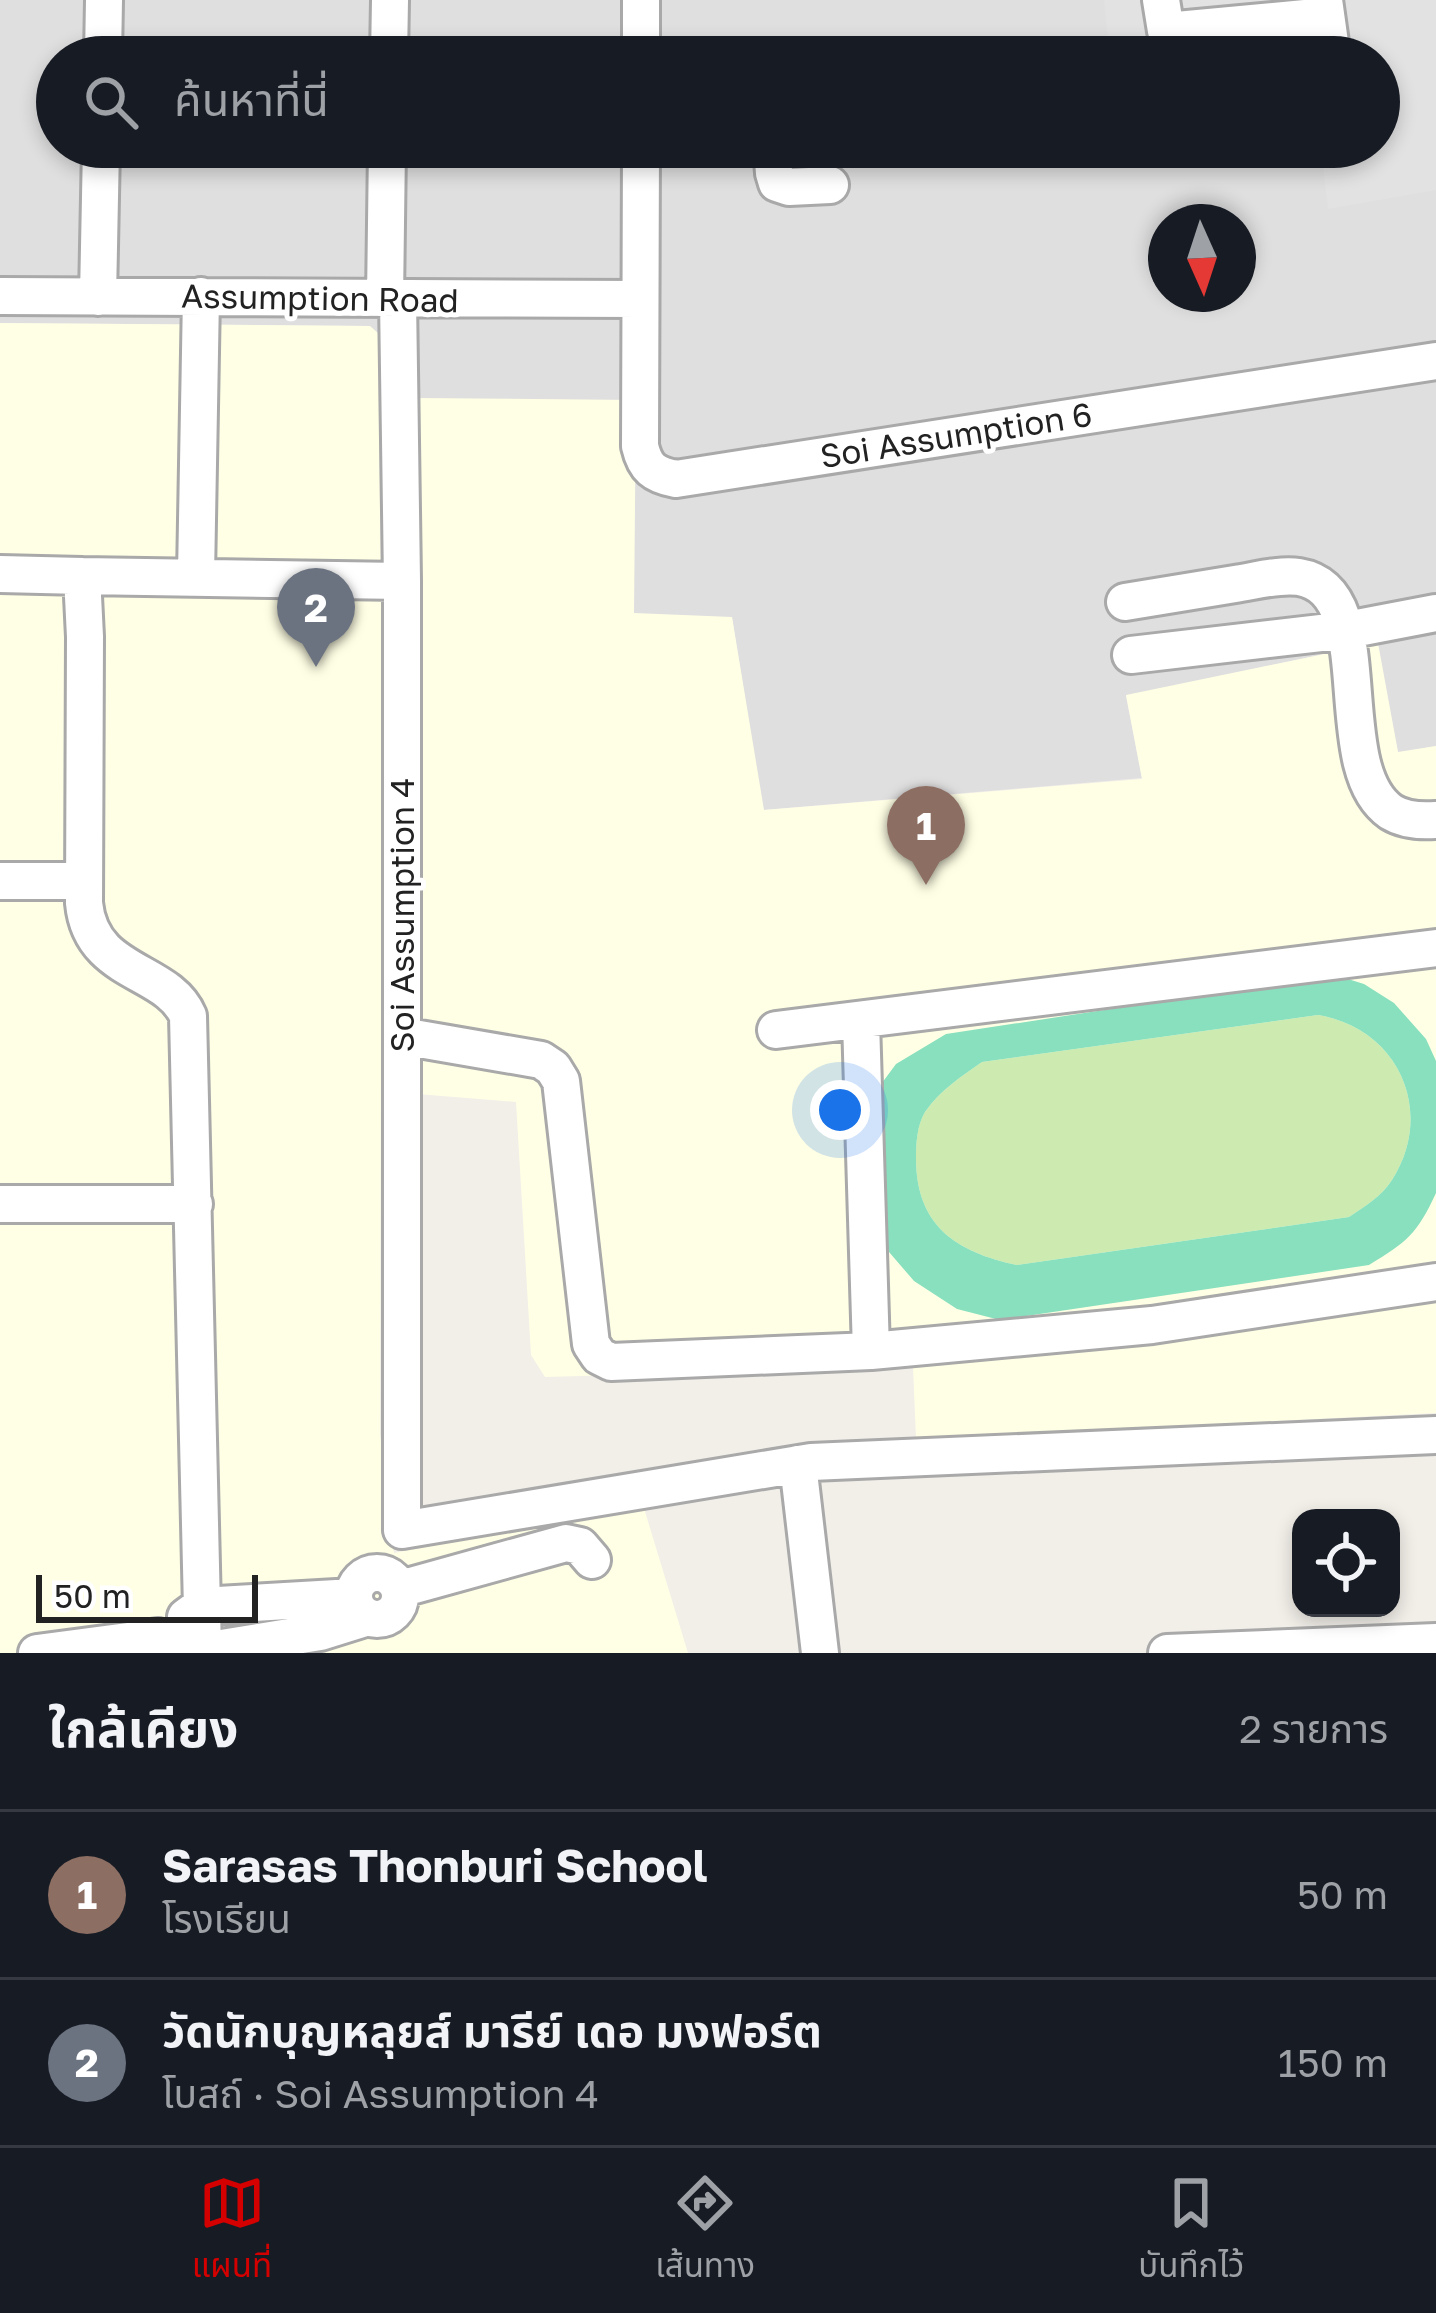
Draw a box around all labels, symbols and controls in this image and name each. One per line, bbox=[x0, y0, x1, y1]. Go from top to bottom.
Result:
search box bbox=[36, 36, 1400, 168]
icon: search bbox=[78, 69, 144, 135]
text: ค้นหาที่นี่ bbox=[174, 72, 329, 126]
north arrow bbox=[1148, 204, 1256, 312]
street label: Assumption Road bbox=[181, 276, 459, 319]
street label: Soi Assumption 6 bbox=[817, 394, 1095, 475]
pin: 2 bbox=[277, 568, 355, 667]
street label: Soi Assumption 4 bbox=[382, 778, 421, 1052]
pin: 1 bbox=[887, 786, 965, 885]
your location bbox=[810, 1080, 870, 1140]
map controls bbox=[1292, 1509, 1400, 1617]
button: locate bbox=[1292, 1509, 1400, 1617]
scale bar bbox=[36, 1569, 258, 1622]
text: 50 m bbox=[54, 1576, 131, 1615]
text: ใกล้เคียง bbox=[48, 1697, 238, 1758]
text: 2 รายการ bbox=[1239, 1705, 1388, 1752]
text: Sarasas Thonburi School bbox=[162, 1838, 708, 1892]
text: 1 bbox=[77, 1871, 97, 1918]
text: 50 m bbox=[1297, 1871, 1388, 1918]
text: โรงเรียน bbox=[162, 1895, 291, 1942]
text: วัดนักบุญหลุยส์ มารีย์ เดอ มงฟอร์ต bbox=[162, 2003, 822, 2057]
text: 2 bbox=[75, 2039, 99, 2086]
text: 150 m bbox=[1278, 2039, 1388, 2086]
text: โบสถ์ · Soi Assumption 4 bbox=[162, 2070, 599, 2117]
tab: แผนที่ bbox=[192, 2170, 272, 2292]
tab: เส้นทาง bbox=[655, 2170, 755, 2292]
tab: บันทึกไว้ bbox=[1138, 2170, 1244, 2292]

